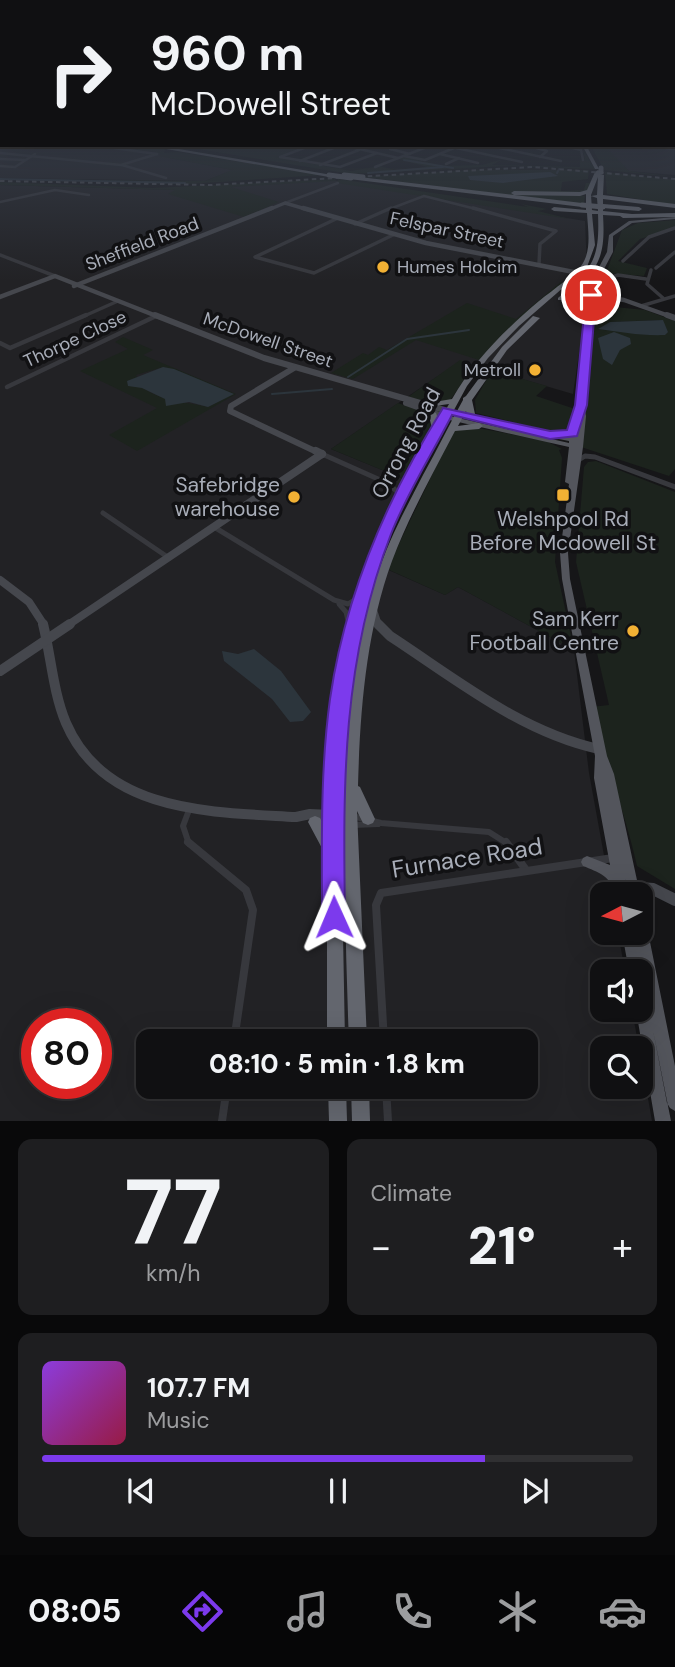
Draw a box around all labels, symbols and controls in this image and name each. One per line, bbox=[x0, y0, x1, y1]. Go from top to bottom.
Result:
text: 960 m bbox=[150, 21, 304, 85]
icon: right bbox=[35, 28, 126, 119]
text: McDowell Street bbox=[150, 83, 391, 125]
street label: Felspar Street bbox=[388, 206, 506, 254]
street label: Sheffield Road bbox=[82, 211, 202, 277]
place label: Humes Holcim bbox=[397, 255, 517, 279]
marker: Humes Holcim bbox=[375, 259, 391, 275]
pin bbox=[561, 265, 621, 325]
icon: arrive bbox=[572, 276, 610, 314]
street label: Thorpe Close bbox=[20, 305, 130, 373]
street label: McDowell Street bbox=[200, 307, 336, 373]
place label: Metroll bbox=[464, 358, 521, 382]
marker: Metroll bbox=[527, 362, 543, 378]
street label: Orrong Road bbox=[365, 383, 447, 503]
place label: Safebridge warehouse bbox=[175, 471, 280, 523]
marker: Welshpool Rd Before Mcdowell St bbox=[555, 487, 571, 503]
marker: Safebridge warehouse bbox=[286, 489, 302, 505]
place label: Welshpool Rd Before Mcdowell St bbox=[470, 505, 656, 557]
place label: Sam Kerr Football Centre bbox=[469, 605, 619, 657]
marker: Sam Kerr Football Centre bbox=[625, 623, 641, 639]
street label: Furnace Road bbox=[389, 830, 544, 885]
position arrow bbox=[297, 880, 371, 954]
north arrow bbox=[590, 882, 653, 945]
map controls bbox=[590, 882, 653, 1099]
button: sound bbox=[590, 959, 653, 1022]
speed limit sign: 80 bbox=[21, 1008, 112, 1099]
button: search bbox=[590, 1036, 653, 1099]
text: 08:10 · 5 min · 1.8 km bbox=[209, 1047, 465, 1081]
text: 77 bbox=[124, 1153, 222, 1271]
text: Climate bbox=[371, 1178, 452, 1208]
text: 21° bbox=[468, 1212, 536, 1280]
text: − bbox=[371, 1222, 391, 1272]
text: + bbox=[612, 1222, 633, 1272]
text: km/h bbox=[146, 1258, 200, 1288]
text: 107.7 FM bbox=[147, 1371, 250, 1405]
text: Music bbox=[147, 1405, 210, 1435]
icon: previous bbox=[122, 1472, 160, 1510]
icon: pause bbox=[319, 1472, 357, 1510]
icon: next bbox=[516, 1472, 554, 1510]
icon: directions bbox=[178, 1587, 227, 1636]
icon: music bbox=[283, 1587, 332, 1636]
icon: phone bbox=[388, 1587, 437, 1636]
icon: climate bbox=[493, 1587, 542, 1636]
icon: car bbox=[598, 1587, 647, 1636]
text: 08:05 bbox=[28, 1590, 121, 1632]

